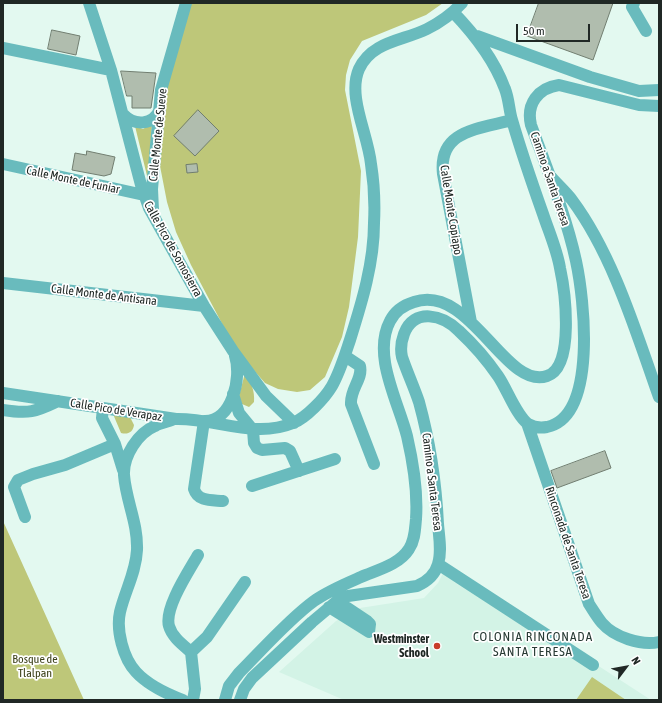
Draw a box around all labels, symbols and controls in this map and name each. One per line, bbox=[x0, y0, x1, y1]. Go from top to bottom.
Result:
scale bar bbox=[518, 16, 592, 42]
text: 50 m bbox=[523, 24, 545, 38]
street label: Calle Monte de Sueve bbox=[146, 88, 170, 182]
street label: Camino a Santa Teresa bbox=[527, 130, 573, 228]
street label: Calle Monte de Funiar bbox=[25, 163, 121, 197]
street label: Calle Monte Copiapo bbox=[437, 164, 465, 256]
street label: Calle Pico de Somosierra bbox=[141, 199, 205, 299]
street label: Calle Monte de Antisana bbox=[50, 281, 158, 309]
street label: Calle Pico de Verapaz bbox=[69, 396, 163, 424]
street label: Camino a Santa Teresa bbox=[419, 432, 445, 532]
street label: Rinconada de Santa Teresa bbox=[542, 485, 594, 601]
district label: COLONIA RINCONADA SANTA TERESA bbox=[473, 629, 593, 660]
place label: Westminster School bbox=[374, 632, 429, 660]
marker: Westminster School bbox=[432, 641, 442, 651]
north arrow bbox=[606, 647, 646, 687]
park label: Bosque de Tlalpan bbox=[12, 652, 58, 680]
text: N bbox=[629, 655, 643, 667]

